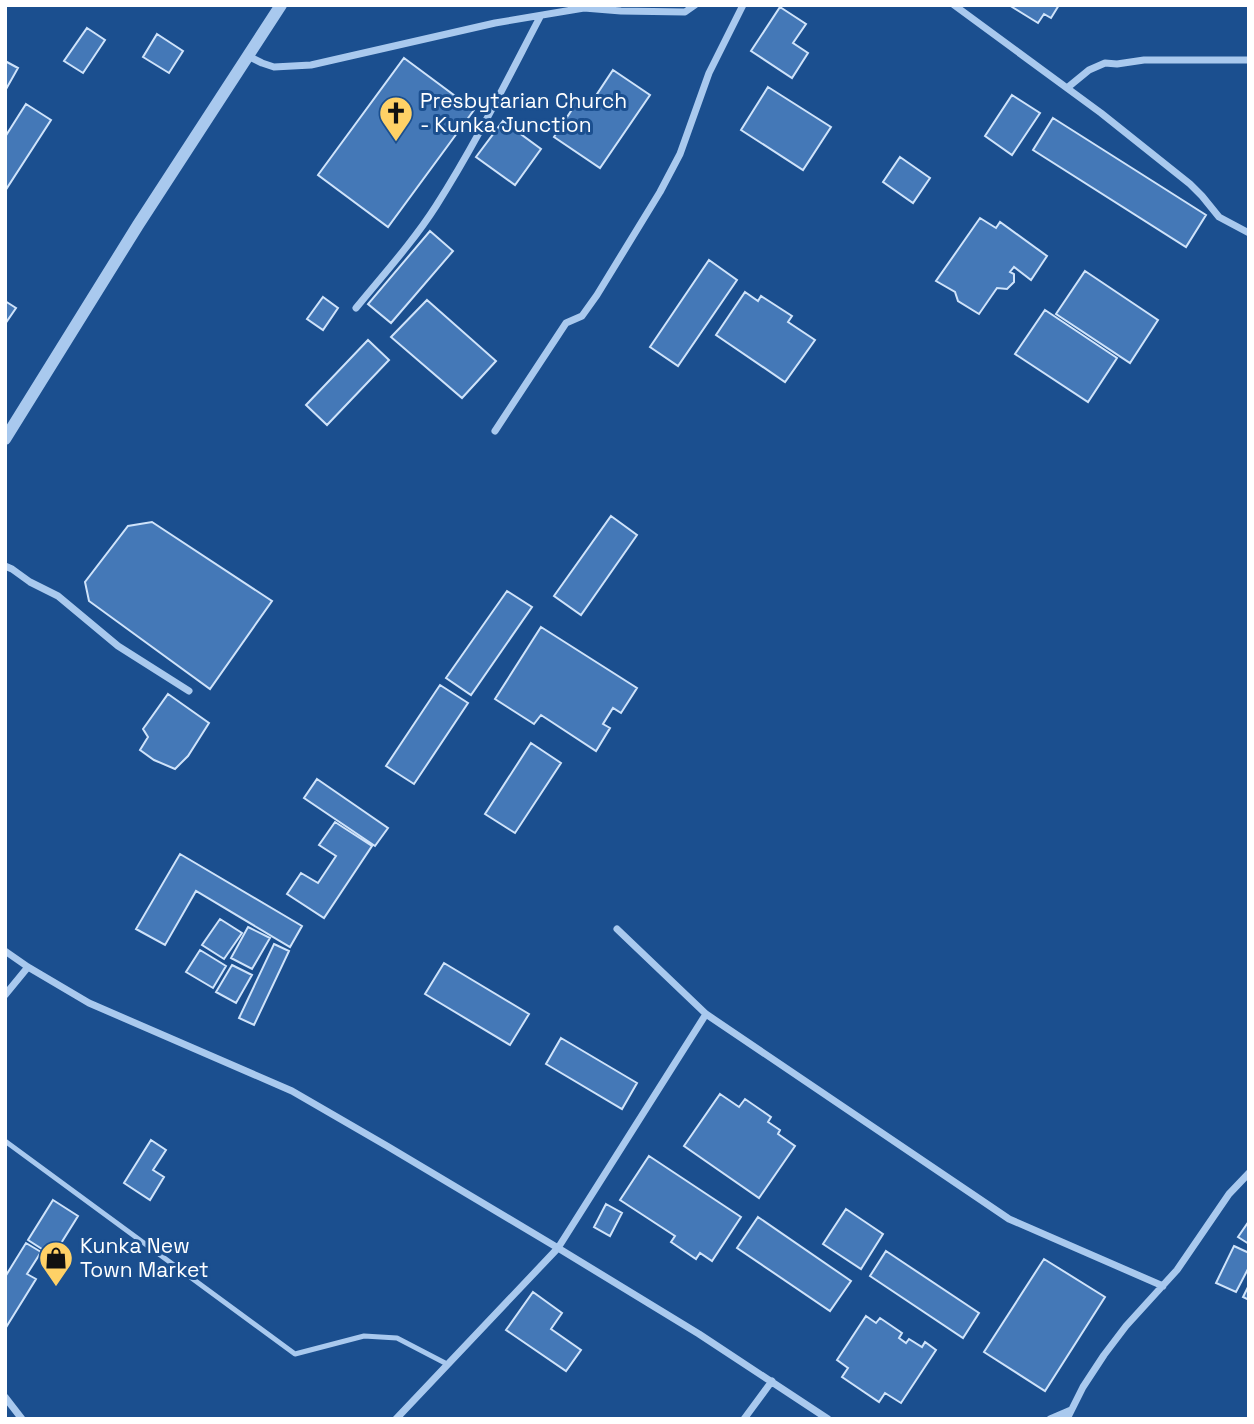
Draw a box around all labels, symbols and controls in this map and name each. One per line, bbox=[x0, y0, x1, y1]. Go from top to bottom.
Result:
place label: Presbytarian Church - Kunka Junction bbox=[420, 87, 627, 138]
church icon: Presbytarian Church - Kunka Junction bbox=[377, 94, 415, 143]
place label: Kunka New Town Market bbox=[80, 1232, 209, 1283]
shop icon: Kunka New Town Market bbox=[37, 1239, 75, 1288]

